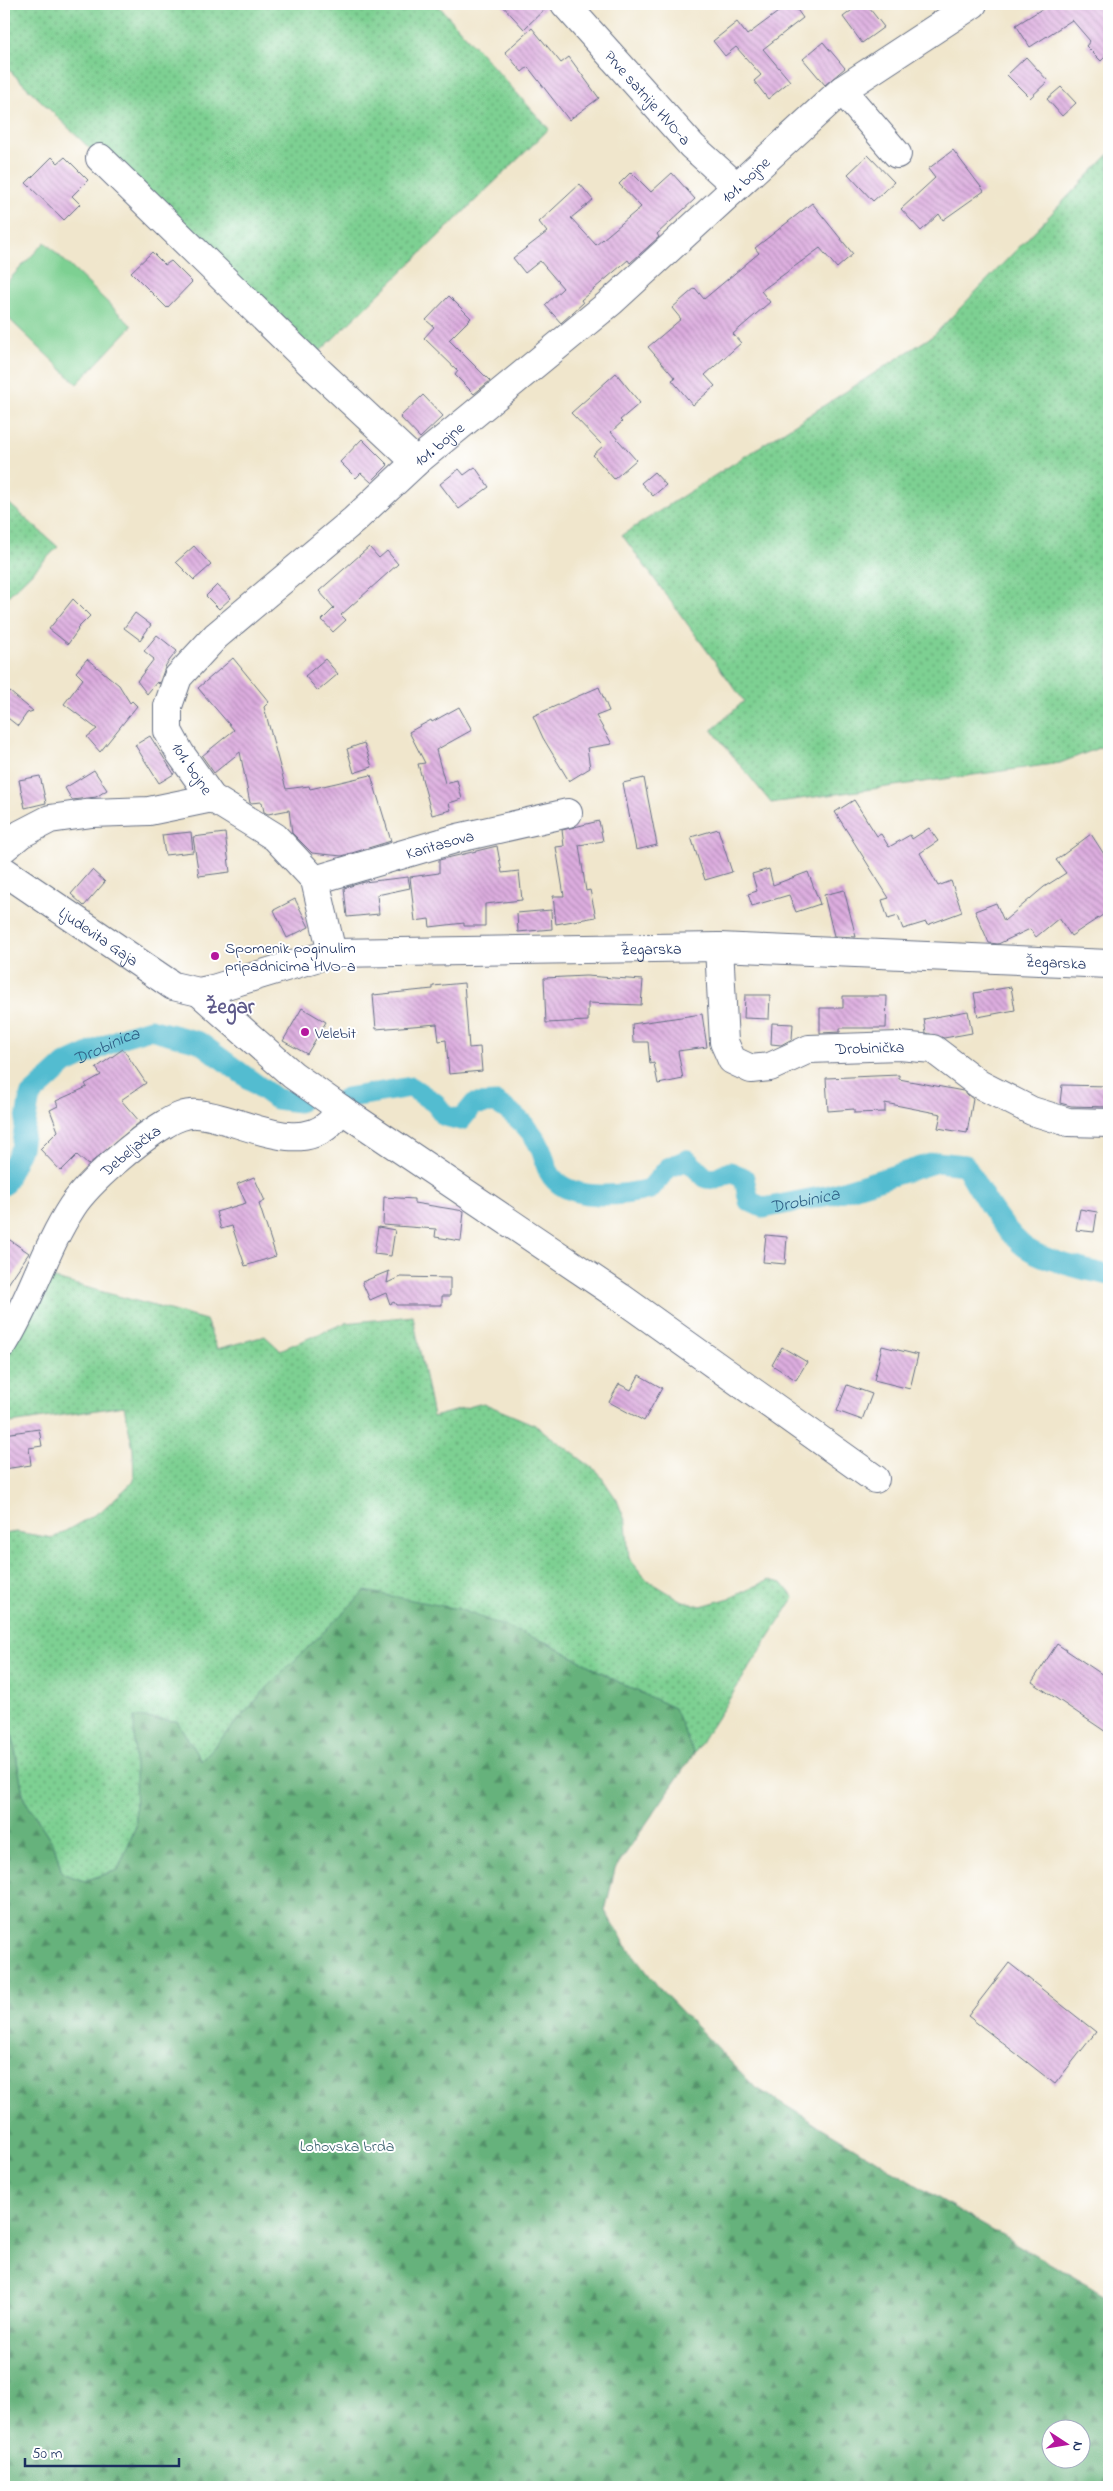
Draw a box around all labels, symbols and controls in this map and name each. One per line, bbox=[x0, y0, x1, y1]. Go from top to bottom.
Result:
street label: Prve satnije HVO-a bbox=[598, 46, 696, 151]
street label: 101. bojne bbox=[717, 151, 777, 209]
street label: 101. bojne bbox=[409, 416, 471, 473]
street label: 101. bojne bbox=[165, 738, 218, 801]
street label: Karitasova bbox=[404, 825, 476, 867]
street label: Ljudevita Gaja bbox=[53, 902, 143, 973]
place label: Spomenik poginulim pripadnicima HVO-a bbox=[225, 937, 356, 979]
street label: Žegarska bbox=[621, 938, 682, 963]
marker: Spomenik poginulim pripadnicima HVO-a bbox=[209, 950, 221, 962]
street label: Žegarska bbox=[1025, 950, 1087, 977]
district label: Žegar bbox=[206, 993, 255, 1025]
water label: Drobinica bbox=[69, 1022, 143, 1073]
place label: Velebit bbox=[314, 1022, 357, 1046]
marker: Velebit bbox=[299, 1026, 311, 1038]
street label: Drobinička bbox=[834, 1036, 906, 1062]
street label: Debeljačka bbox=[95, 1120, 166, 1184]
water label: Drobinica bbox=[768, 1182, 843, 1222]
park label: Lohovska brda bbox=[300, 2135, 394, 2159]
north arrow bbox=[1040, 2418, 1090, 2468]
scale bar bbox=[25, 2436, 179, 2468]
text: N bbox=[1066, 2440, 1089, 2453]
text: 50 m bbox=[32, 2443, 63, 2465]

